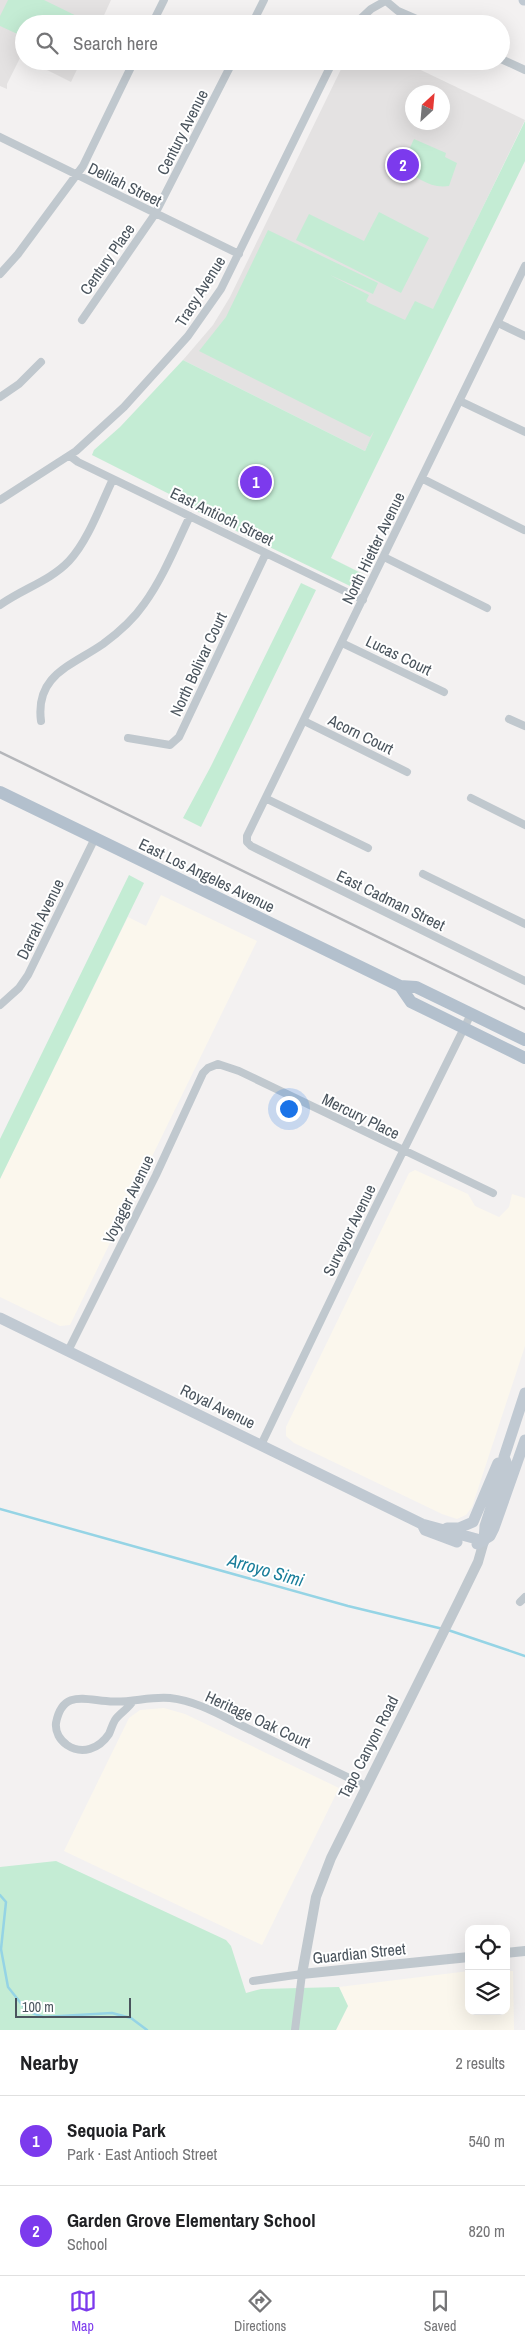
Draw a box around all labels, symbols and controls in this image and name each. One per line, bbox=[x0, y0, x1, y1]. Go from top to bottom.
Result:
search box bbox=[15, 15, 510, 70]
icon: search bbox=[33, 29, 61, 57]
text: Search here bbox=[73, 30, 158, 56]
north arrow bbox=[405, 85, 450, 130]
street label: Century Avenue bbox=[151, 86, 213, 178]
pin: 2 bbox=[387, 146, 419, 184]
street label: Delilah Street bbox=[84, 157, 166, 211]
street label: Century Place bbox=[74, 219, 140, 299]
street label: Tracy Avenue bbox=[170, 251, 230, 331]
pin: 1 bbox=[240, 463, 272, 501]
street label: East Antioch Street bbox=[167, 481, 278, 551]
street label: North Hietter Avenue bbox=[336, 488, 410, 608]
street label: North Bolivar Court bbox=[164, 608, 232, 720]
street label: Lucas Court bbox=[362, 630, 436, 681]
street label: Acorn Court bbox=[324, 708, 398, 759]
street label: East Los Angeles Avenue bbox=[135, 833, 279, 917]
street label: East Cadman Street bbox=[333, 864, 449, 936]
street label: Darrah Avenue bbox=[11, 875, 69, 963]
street label: Mercury Place bbox=[318, 1088, 404, 1144]
your location bbox=[276, 1096, 302, 1122]
street label: Voyager Avenue bbox=[97, 1151, 159, 1247]
street label: Surveyor Avenue bbox=[317, 1180, 381, 1280]
street label: Royal Avenue bbox=[177, 1378, 259, 1434]
water label: Arroyo Simi bbox=[224, 1547, 307, 1593]
street label: Heritage Oak Court bbox=[202, 1685, 315, 1753]
street label: Tapo Canyon Road bbox=[333, 1692, 403, 1802]
map controls bbox=[465, 1925, 510, 2015]
button: locate bbox=[465, 1925, 510, 1970]
street label: Guardian Street bbox=[311, 1937, 407, 1969]
button: layers bbox=[465, 1970, 510, 2015]
scale bar bbox=[15, 1995, 131, 2018]
text: 100 m bbox=[22, 1998, 54, 2016]
text: Nearby bbox=[20, 2048, 78, 2077]
text: 2 results bbox=[455, 2052, 505, 2074]
text: Sequoia Park bbox=[67, 2117, 166, 2143]
text: 1 bbox=[32, 2130, 40, 2152]
text: 540 m bbox=[469, 2130, 505, 2152]
text: Park · East Antioch Street bbox=[67, 2143, 217, 2165]
text: Garden Grove Elementary School bbox=[67, 2207, 316, 2233]
text: 2 bbox=[32, 2220, 40, 2242]
text: 820 m bbox=[469, 2220, 505, 2242]
text: School bbox=[67, 2233, 107, 2255]
tab: Map bbox=[69, 2287, 97, 2335]
tab: Directions bbox=[234, 2287, 286, 2335]
tab: Saved bbox=[424, 2287, 456, 2335]

